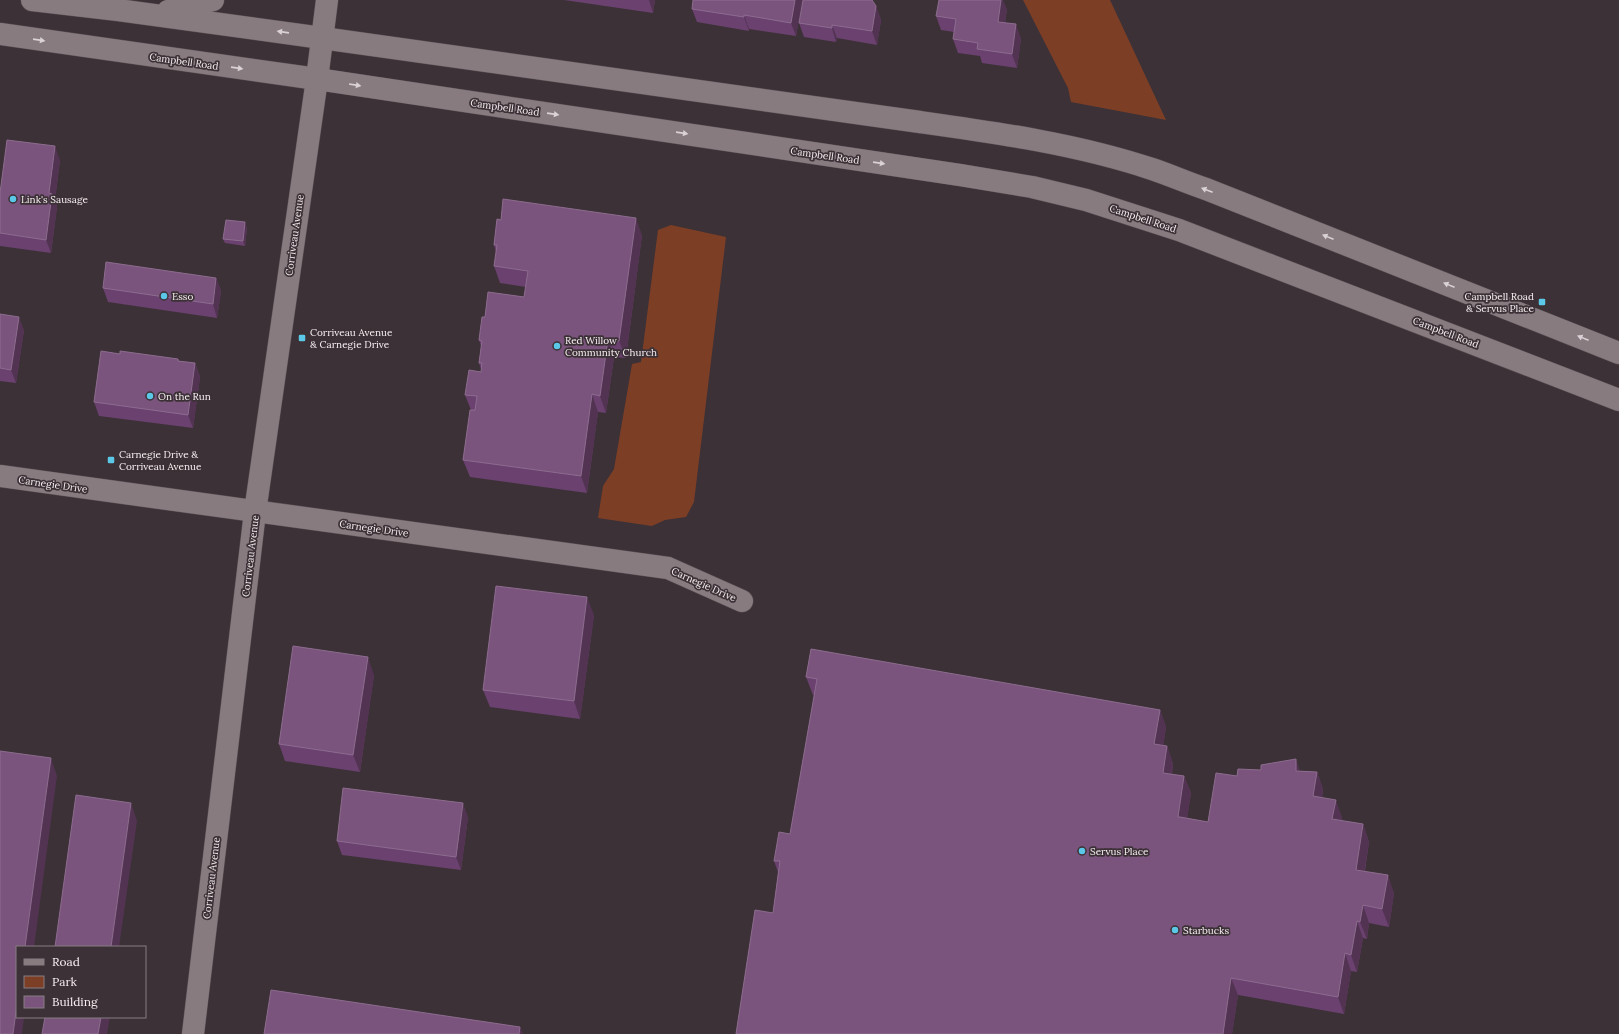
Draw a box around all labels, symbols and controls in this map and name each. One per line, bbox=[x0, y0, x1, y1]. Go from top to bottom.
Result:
one-way arrow bbox=[277, 29, 289, 36]
one-way arrow bbox=[33, 37, 45, 43]
street label: Campbell Road bbox=[149, 50, 219, 73]
one-way arrow bbox=[231, 65, 243, 71]
one-way arrow bbox=[349, 82, 361, 88]
street label: Campbell Road bbox=[470, 96, 540, 119]
one-way arrow bbox=[547, 111, 559, 117]
one-way arrow bbox=[676, 130, 688, 136]
street label: Campbell Road bbox=[790, 144, 860, 167]
one-way arrow bbox=[873, 160, 886, 166]
one-way arrow bbox=[1201, 186, 1213, 192]
place label: Link's Sausage bbox=[21, 193, 88, 206]
street label: Corriveau Avenue bbox=[282, 193, 307, 277]
marker: Link's Sausage bbox=[8, 194, 18, 204]
street label: Campbell Road bbox=[1108, 202, 1178, 235]
one-way arrow bbox=[1322, 234, 1334, 240]
one-way arrow bbox=[1442, 282, 1454, 288]
place label: Esso bbox=[172, 290, 193, 303]
place label: Campbell Road & Servus Place bbox=[1464, 290, 1535, 315]
marker: Esso bbox=[159, 291, 169, 301]
marker: Campbell Road & Servus Place bbox=[1537, 297, 1547, 307]
street label: Campbell Road bbox=[1411, 314, 1481, 351]
place label: Corriveau Avenue & Carnegie Drive bbox=[310, 326, 393, 351]
marker: Corriveau Avenue & Carnegie Drive bbox=[297, 333, 307, 343]
place label: Red Willow Community Church bbox=[565, 334, 657, 359]
one-way arrow bbox=[1576, 335, 1588, 341]
marker: Red Willow Community Church bbox=[552, 341, 562, 351]
place label: On the Run bbox=[158, 390, 211, 403]
marker: On the Run bbox=[145, 391, 155, 401]
place label: Carnegie Drive & Corriveau Avenue bbox=[119, 448, 202, 473]
marker: Carnegie Drive & Corriveau Avenue bbox=[106, 455, 116, 465]
street label: Carnegie Drive bbox=[18, 473, 89, 496]
street label: Corriveau Avenue bbox=[239, 514, 262, 598]
street label: Carnegie Drive bbox=[339, 517, 410, 540]
street label: Carnegie Drive bbox=[669, 564, 739, 605]
street label: Corriveau Avenue bbox=[200, 836, 223, 920]
place label: Servus Place bbox=[1090, 845, 1149, 858]
marker: Servus Place bbox=[1077, 846, 1087, 856]
place label: Starbucks bbox=[1183, 924, 1229, 937]
marker: Starbucks bbox=[1170, 925, 1180, 935]
legend bbox=[16, 946, 146, 1018]
text: Road bbox=[52, 954, 80, 969]
text: Park bbox=[52, 974, 78, 989]
text: Building bbox=[52, 994, 98, 1009]

